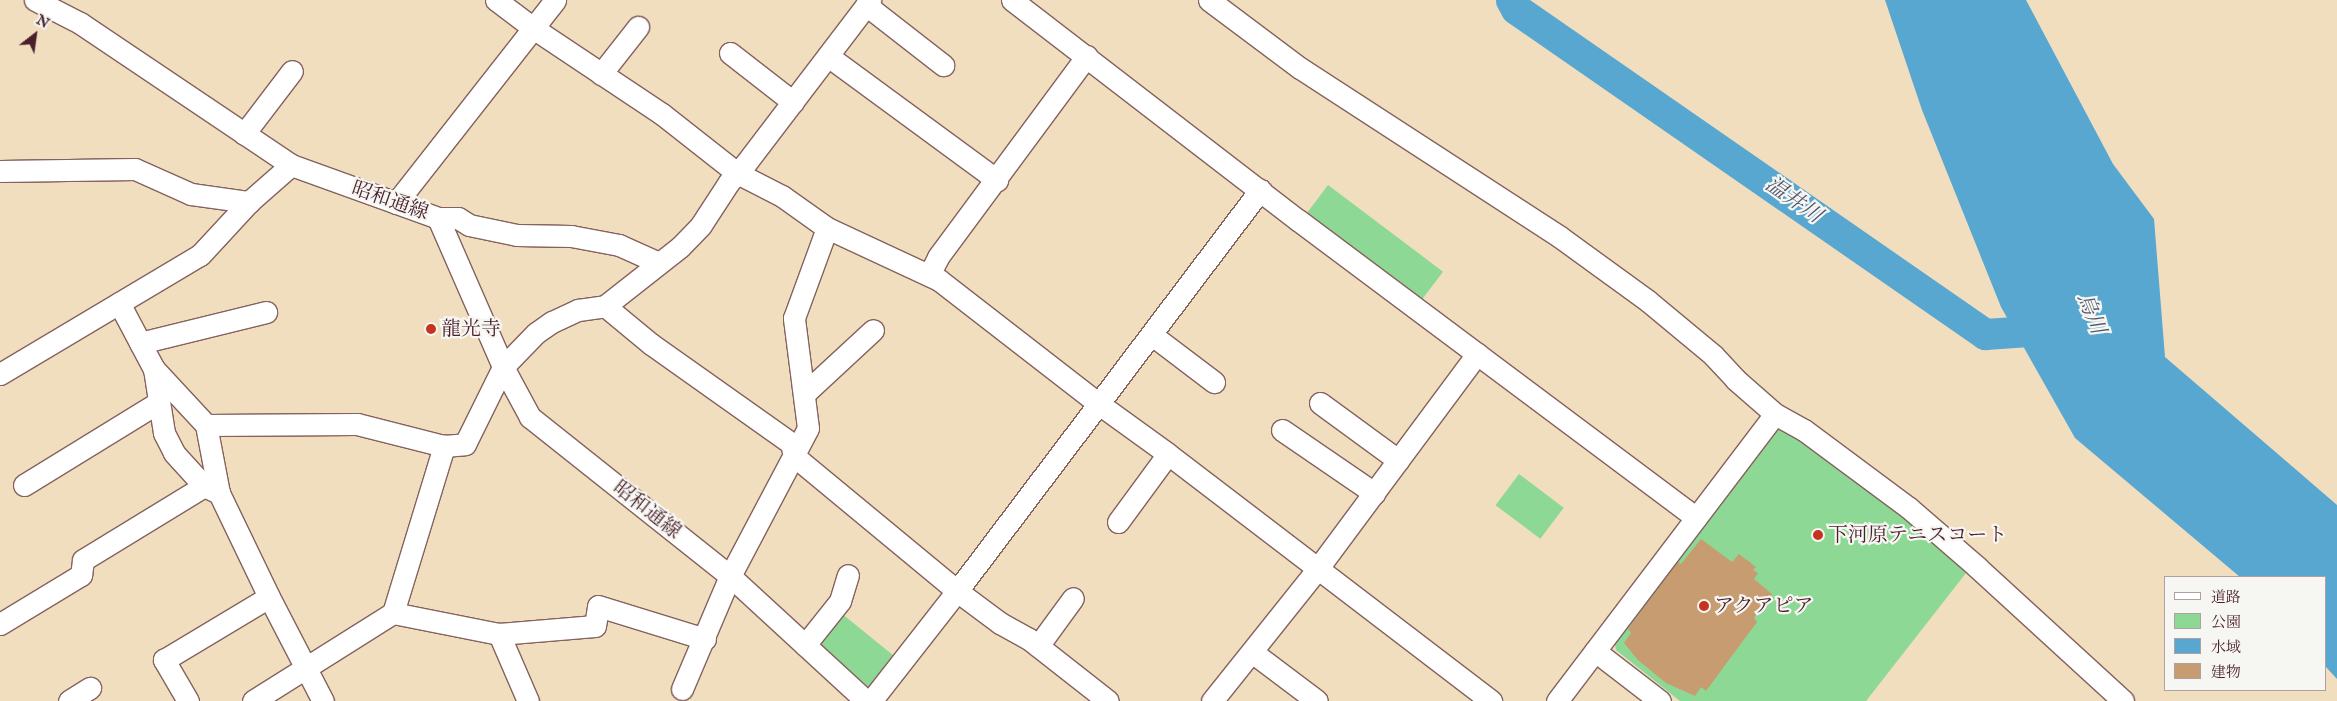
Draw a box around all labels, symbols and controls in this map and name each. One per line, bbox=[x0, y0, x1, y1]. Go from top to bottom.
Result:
north arrow bbox=[10, 10, 60, 60]
text: N bbox=[33, 11, 52, 33]
water label: 温井川 bbox=[1760, 173, 1826, 229]
street label: 昭和通線 bbox=[348, 177, 432, 225]
water label: 烏川 bbox=[2070, 290, 2110, 338]
place label: 龍光寺 bbox=[441, 317, 501, 341]
marker: 龍光寺 bbox=[425, 323, 437, 335]
street label: 昭和通線 bbox=[608, 476, 686, 544]
place label: 下河原テニスコート bbox=[1828, 523, 2008, 547]
marker: 下河原テニスコート bbox=[1812, 529, 1824, 541]
legend bbox=[2164, 576, 2327, 691]
text: 道路 bbox=[2211, 588, 2241, 607]
place label: アクアピア bbox=[1714, 594, 1814, 618]
marker: アクアピア bbox=[1698, 600, 1710, 612]
text: 公園 bbox=[2211, 613, 2241, 632]
text: 水域 bbox=[2211, 638, 2241, 657]
text: 建物 bbox=[2211, 663, 2241, 682]

